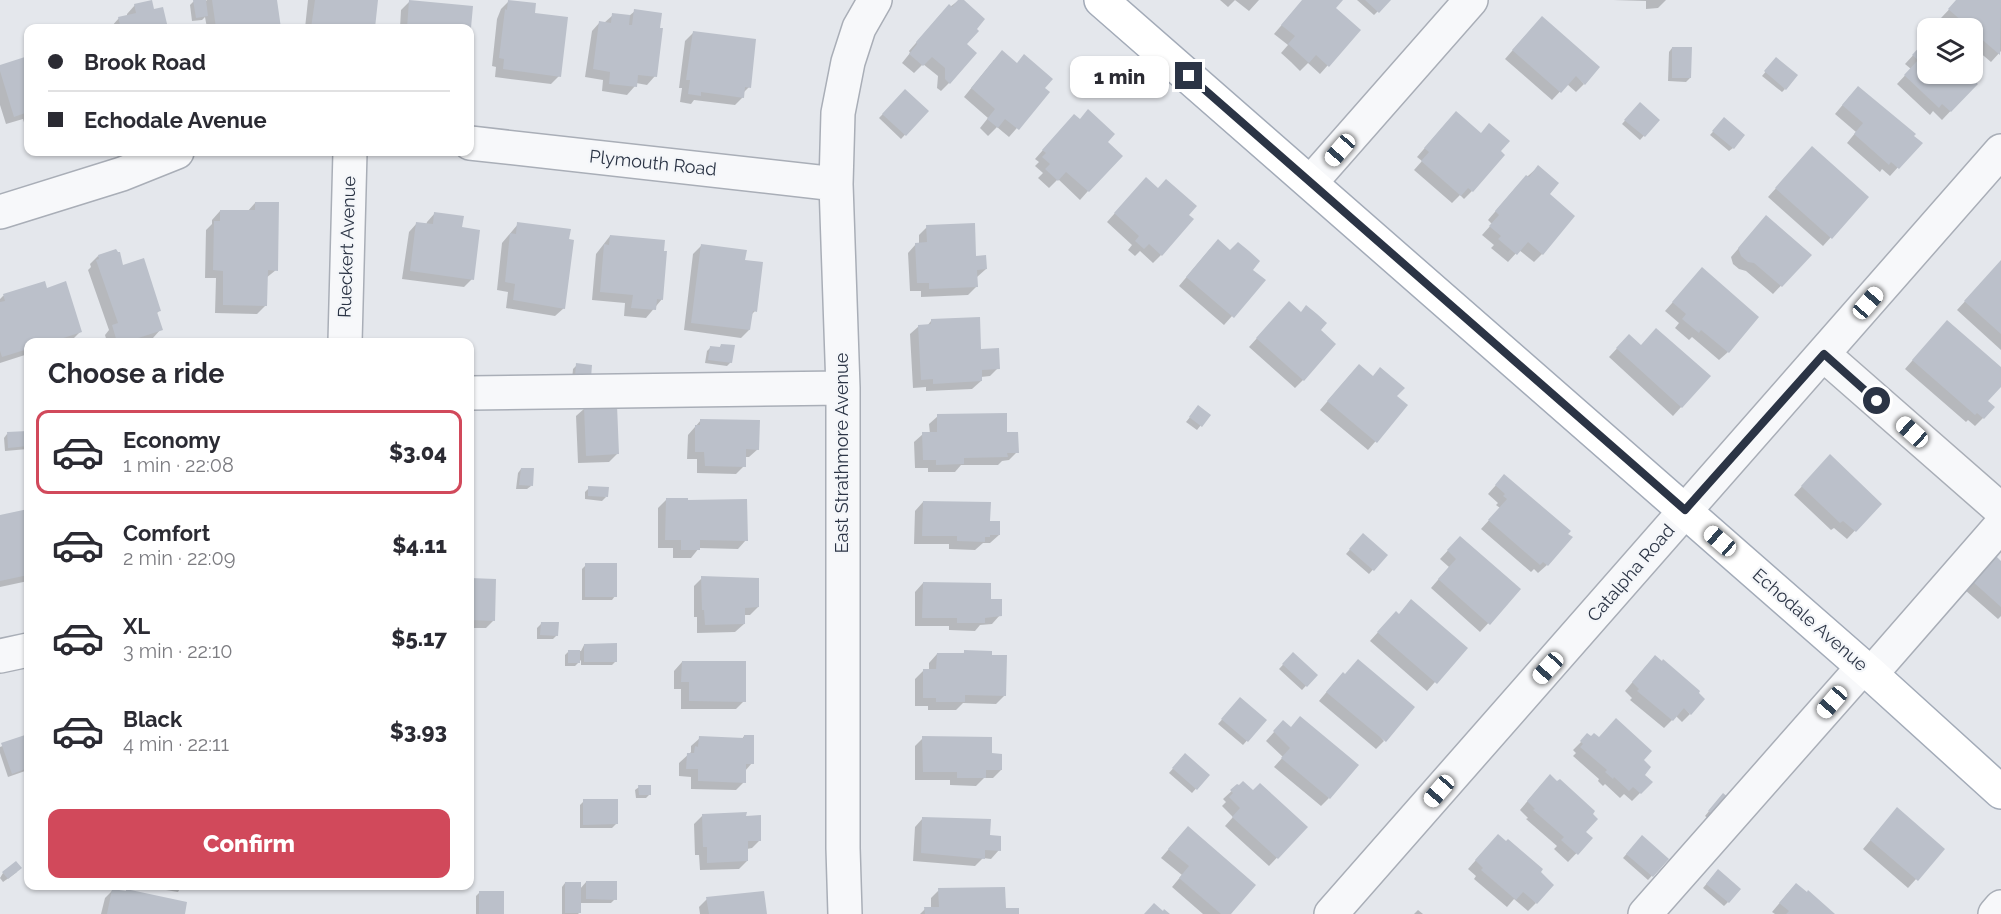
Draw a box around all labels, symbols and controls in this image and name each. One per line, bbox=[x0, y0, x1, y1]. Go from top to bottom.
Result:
map controls bbox=[1917, 18, 1983, 84]
button: layers bbox=[1917, 18, 1983, 84]
text: Brook Road bbox=[84, 49, 206, 75]
callout: 1 min bbox=[1069, 55, 1168, 97]
route end bbox=[1175, 62, 1202, 89]
text: 1 min bbox=[1094, 65, 1145, 89]
text: Echodale Avenue bbox=[84, 107, 267, 133]
car bbox=[1321, 131, 1359, 169]
street label: Plymouth Road bbox=[588, 145, 718, 180]
street label: Rueckert Avenue bbox=[334, 175, 359, 318]
car bbox=[1849, 284, 1887, 322]
street label: East Strathmore Avenue bbox=[831, 352, 852, 553]
text: Choose a ride bbox=[48, 358, 224, 389]
route start bbox=[1863, 387, 1890, 414]
car bbox=[1893, 413, 1931, 451]
icon: car bbox=[51, 425, 105, 479]
text: Economy bbox=[123, 427, 221, 453]
text: $3.04 bbox=[389, 439, 447, 465]
text: 1 min · 22:08 bbox=[123, 453, 234, 477]
icon: car bbox=[51, 518, 105, 572]
text: Comfort bbox=[123, 520, 210, 546]
street label: Catalpha Road bbox=[1583, 520, 1679, 626]
car bbox=[1701, 522, 1739, 560]
text: $4.11 bbox=[392, 532, 447, 558]
text: 2 min · 22:09 bbox=[123, 546, 235, 570]
street label: Echodale Avenue bbox=[1749, 564, 1872, 676]
icon: car bbox=[51, 611, 105, 665]
text: XL bbox=[123, 613, 150, 639]
text: $5.17 bbox=[391, 625, 447, 651]
text: 3 min · 22:10 bbox=[123, 639, 233, 663]
car bbox=[1529, 649, 1567, 687]
car bbox=[1813, 683, 1851, 721]
icon: car bbox=[51, 704, 105, 758]
text: Black bbox=[123, 706, 182, 732]
text: $3.93 bbox=[390, 718, 447, 744]
text: 4 min · 22:11 bbox=[123, 732, 229, 756]
car bbox=[1420, 772, 1458, 810]
button: Confirm bbox=[48, 809, 450, 878]

